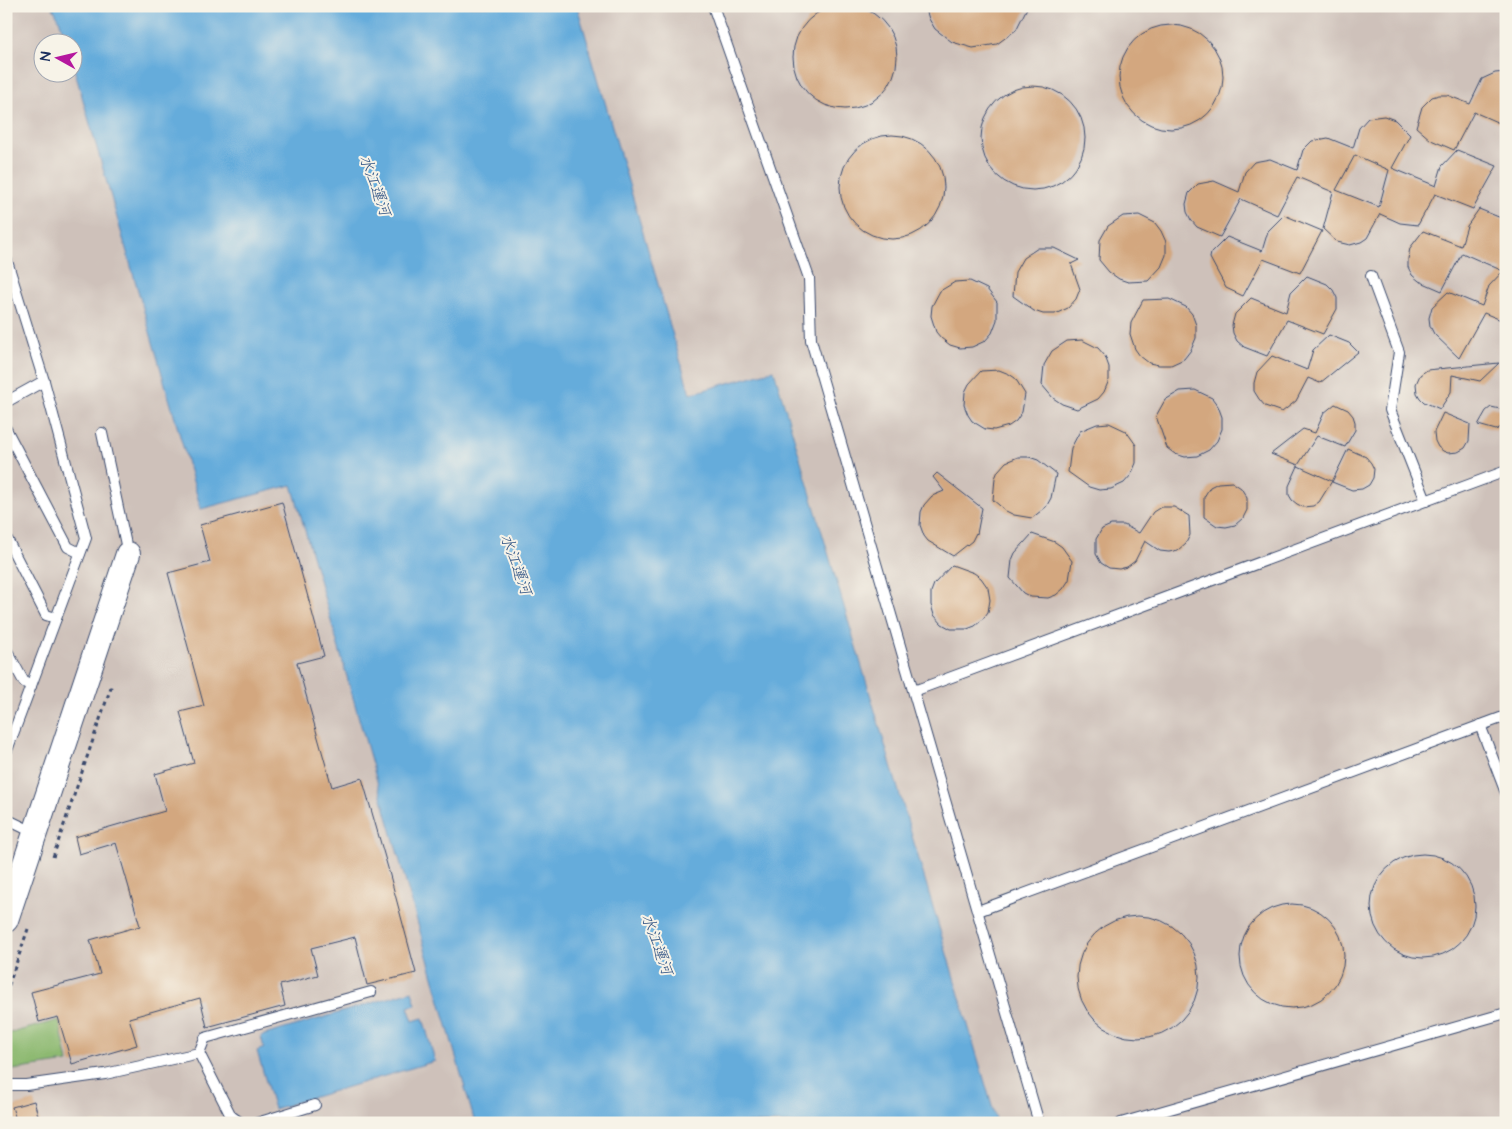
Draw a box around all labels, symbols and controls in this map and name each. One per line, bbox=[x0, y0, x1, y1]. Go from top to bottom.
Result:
north arrow bbox=[32, 32, 82, 82]
text: N bbox=[36, 50, 57, 62]
water label: 水江運河 bbox=[354, 152, 397, 221]
water label: 水江運河 bbox=[495, 531, 538, 600]
water label: 水江運河 bbox=[636, 911, 679, 980]

